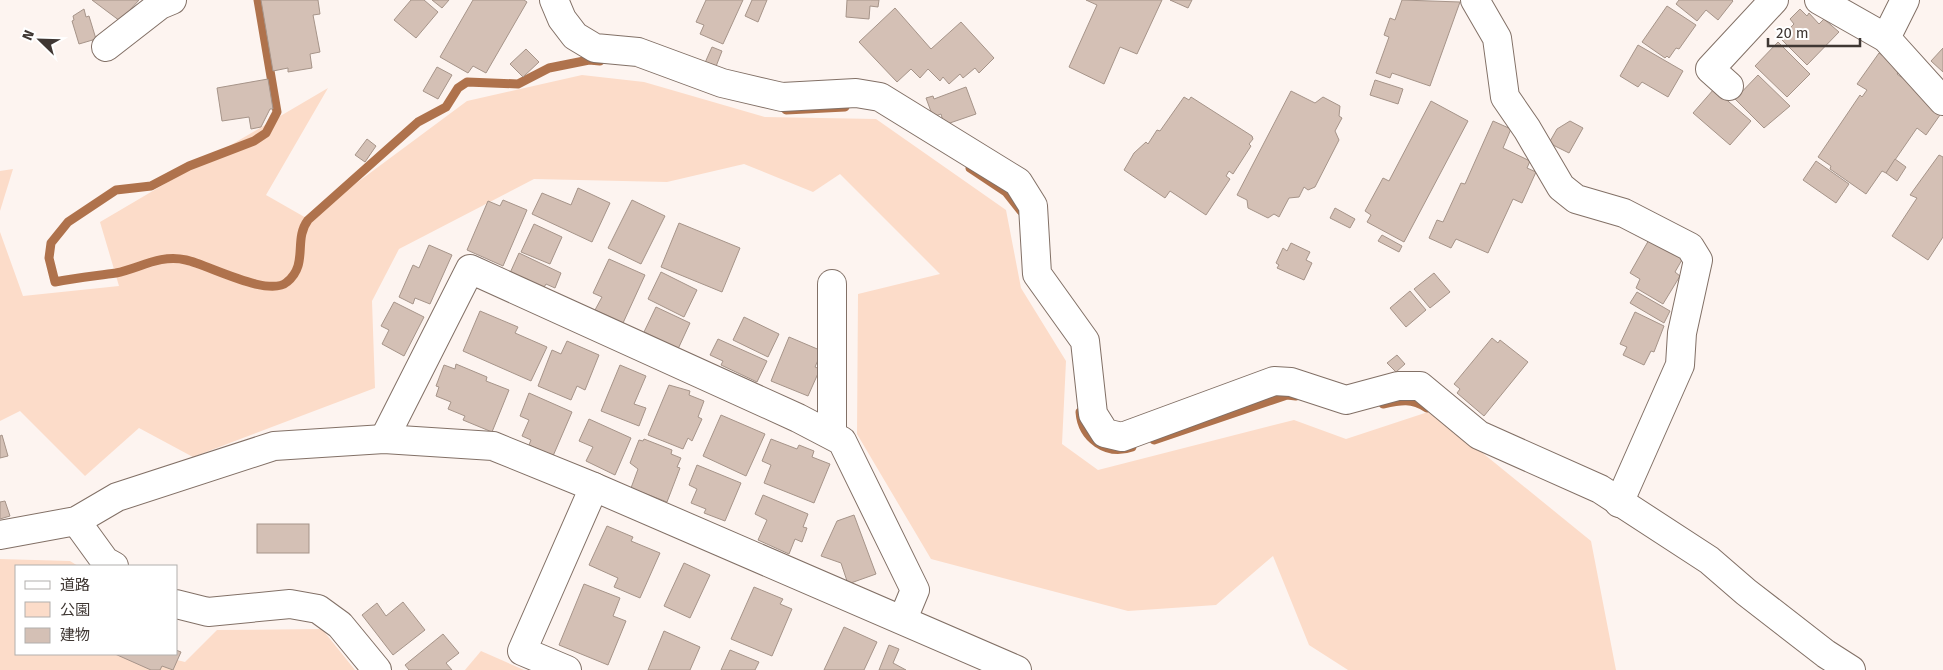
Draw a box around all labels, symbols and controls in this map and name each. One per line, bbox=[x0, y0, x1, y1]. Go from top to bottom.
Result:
north arrow bbox=[15, 15, 65, 65]
scale bar bbox=[1768, 15, 1860, 47]
text: 20 m bbox=[1776, 24, 1809, 42]
text: N bbox=[19, 28, 38, 43]
legend bbox=[15, 565, 178, 655]
text: 道路 bbox=[60, 576, 90, 594]
text: 公園 bbox=[60, 601, 90, 619]
text: 建物 bbox=[60, 626, 90, 644]

